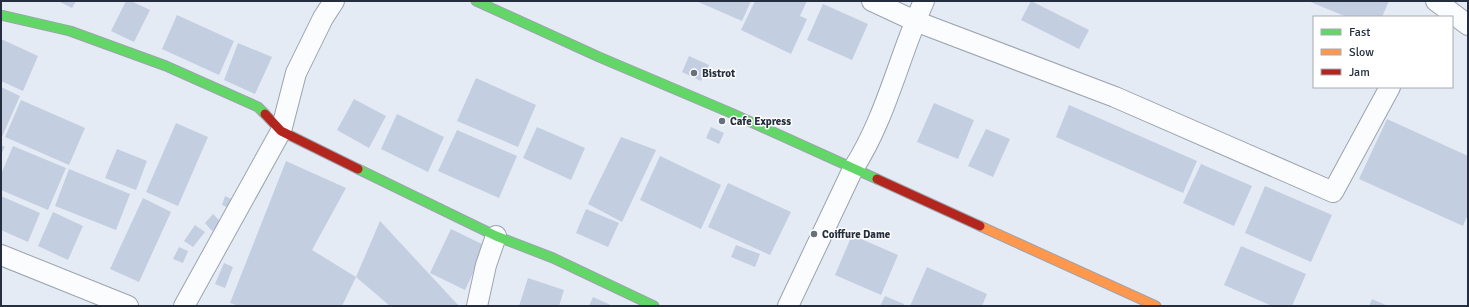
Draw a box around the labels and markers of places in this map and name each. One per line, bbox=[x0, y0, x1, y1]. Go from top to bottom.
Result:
place label: Bistrot bbox=[702, 67, 735, 80]
marker: Bistrot bbox=[689, 68, 699, 78]
place label: Cafe Express bbox=[730, 115, 791, 128]
marker: Cafe Express bbox=[717, 116, 727, 126]
place label: Coiffure Dame bbox=[822, 228, 891, 241]
marker: Coiffure Dame bbox=[809, 229, 819, 239]

